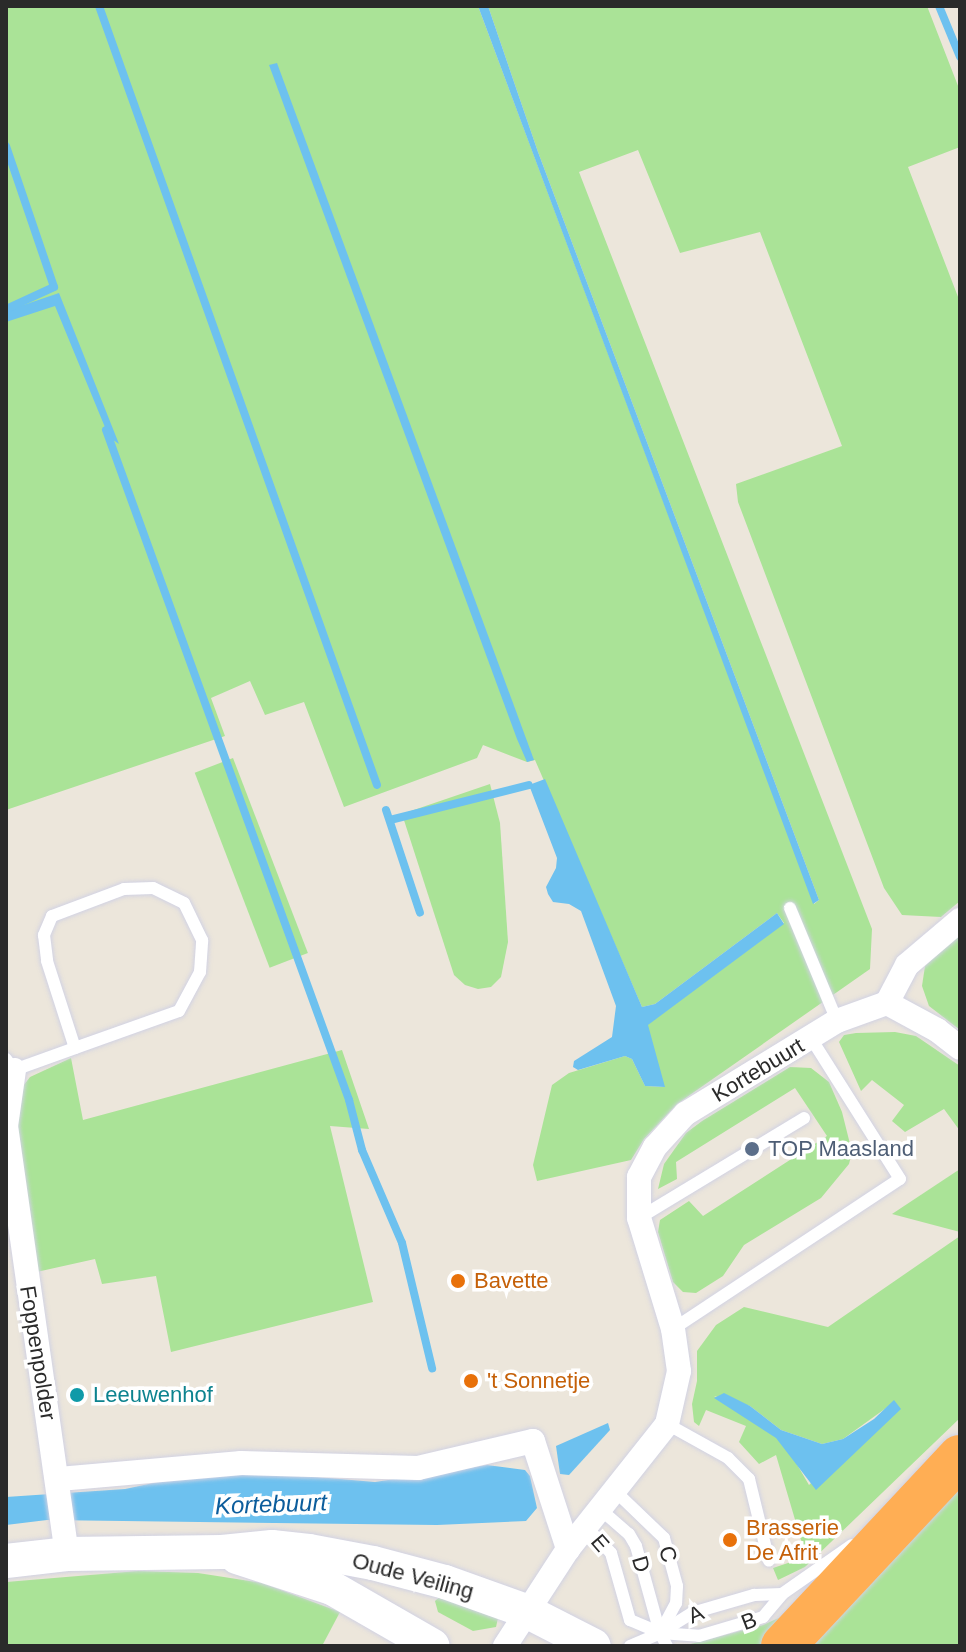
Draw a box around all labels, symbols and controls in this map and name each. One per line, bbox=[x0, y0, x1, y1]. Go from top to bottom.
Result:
street label: Kortebuurt bbox=[707, 1032, 809, 1108]
place label: TOP Maasland bbox=[768, 1136, 914, 1162]
marker: TOP Maasland bbox=[743, 1140, 761, 1158]
place label: Bavette bbox=[474, 1268, 549, 1294]
marker: Bavette bbox=[449, 1272, 467, 1290]
street label: Foppenpolder bbox=[14, 1284, 62, 1422]
place label: 't Sonnetje bbox=[487, 1368, 590, 1394]
marker: 't Sonnetje bbox=[462, 1372, 480, 1390]
place label: Leeuwenhof bbox=[93, 1382, 213, 1408]
marker: Leeuwenhof bbox=[68, 1386, 86, 1404]
water label: Kortebuurt bbox=[214, 1488, 328, 1520]
place label: Brasserie De Afrit bbox=[746, 1514, 839, 1566]
street label: E bbox=[585, 1529, 615, 1557]
marker: Brasserie De Afrit bbox=[721, 1531, 739, 1549]
street label: C bbox=[653, 1543, 683, 1565]
street label: Oude Veiling bbox=[349, 1547, 477, 1605]
street label: D bbox=[626, 1553, 656, 1575]
street label: A bbox=[684, 1599, 708, 1629]
street label: B bbox=[737, 1606, 761, 1636]

